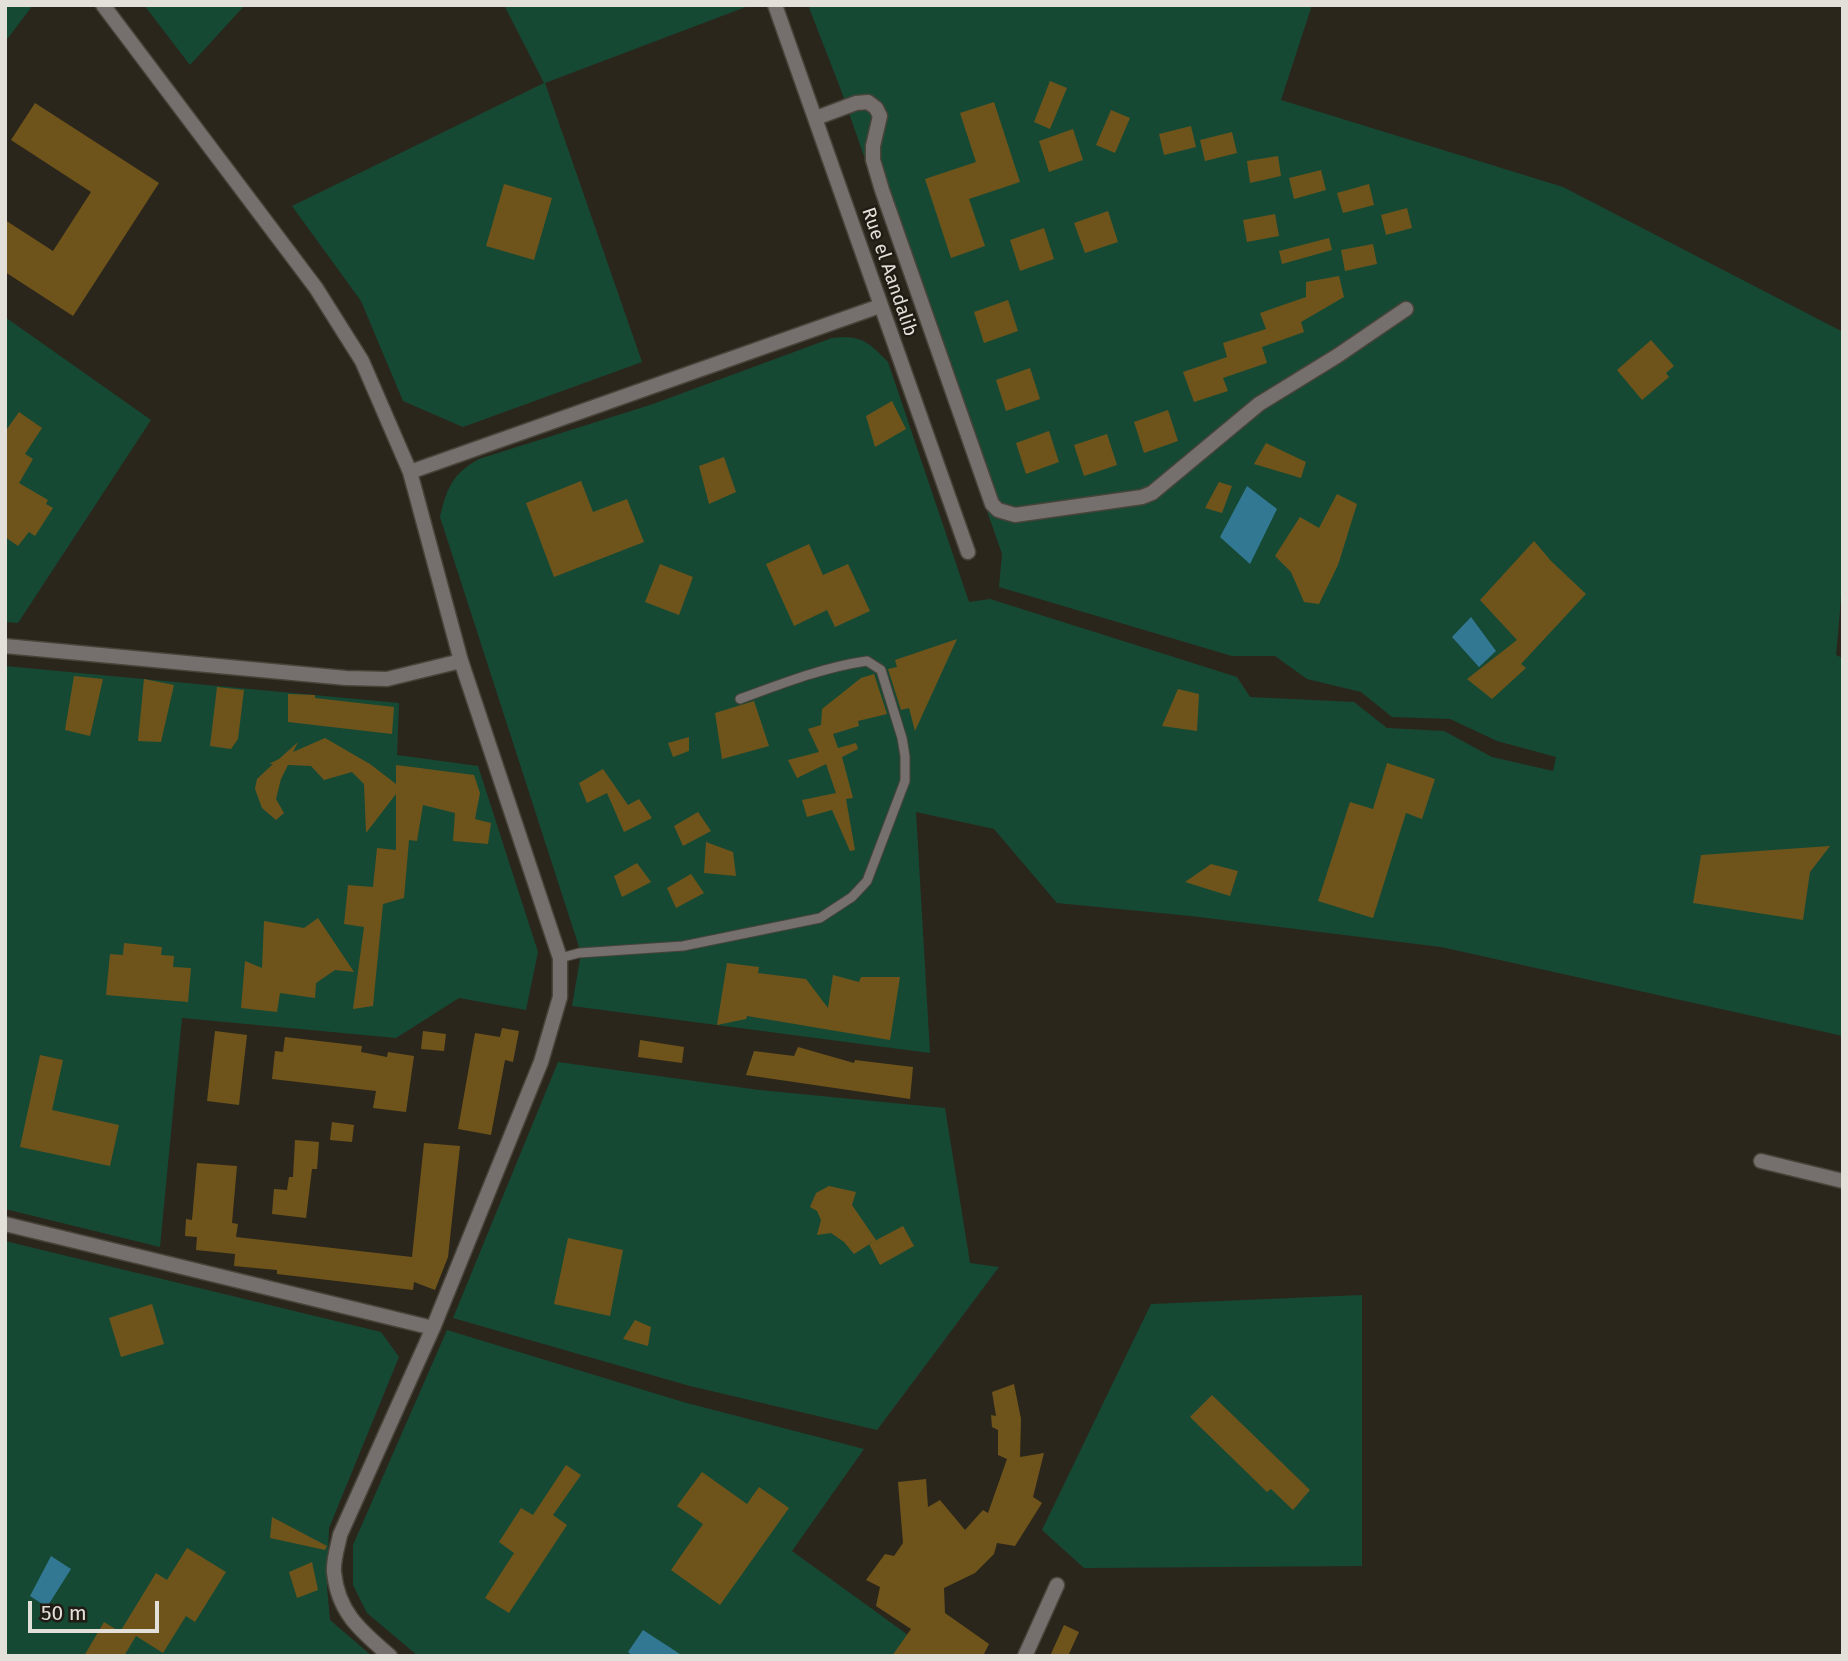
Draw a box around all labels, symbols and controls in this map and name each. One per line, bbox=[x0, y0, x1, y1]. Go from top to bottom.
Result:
street label: Rue el Aandalib bbox=[856, 204, 922, 340]
scale bar bbox=[32, 1588, 163, 1632]
text: 50 m bbox=[41, 1600, 87, 1626]

